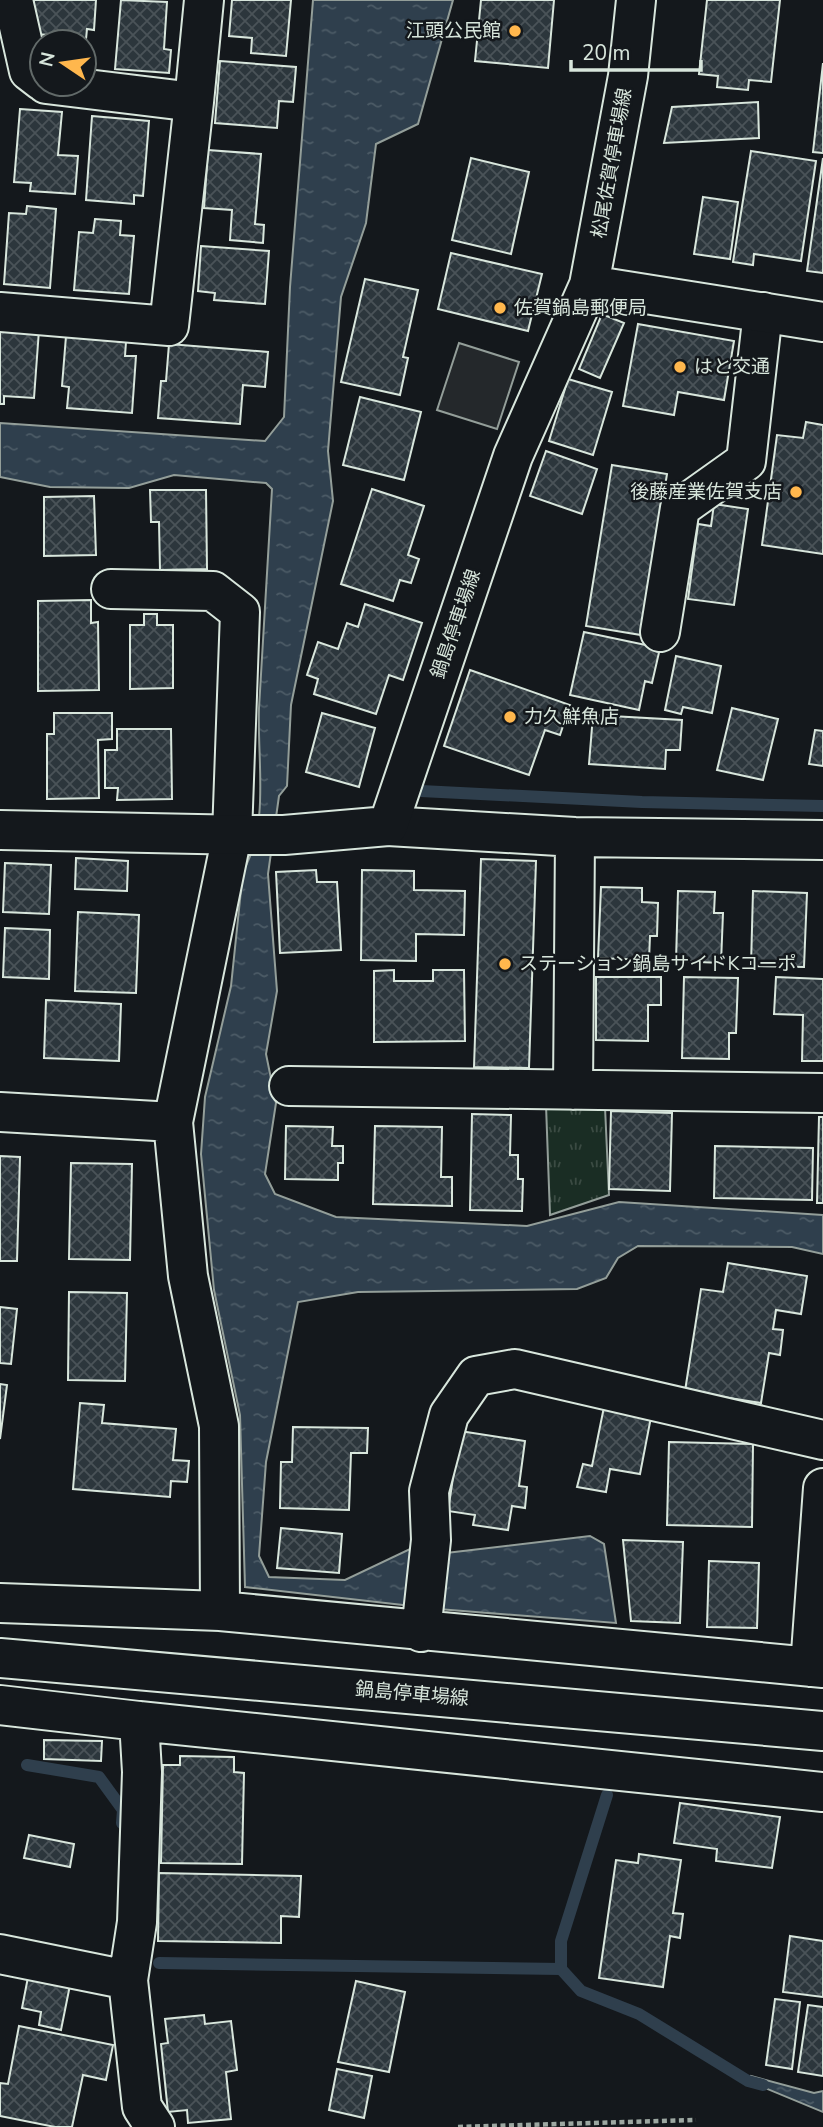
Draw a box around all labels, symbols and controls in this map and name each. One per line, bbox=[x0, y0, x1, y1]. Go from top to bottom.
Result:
place label: 江頭公民館 bbox=[406, 18, 501, 44]
marker: 江頭公民館 bbox=[507, 23, 523, 39]
north arrow bbox=[28, 28, 98, 98]
scale bar bbox=[571, 28, 700, 72]
text: 20 m bbox=[582, 39, 631, 67]
text: N bbox=[33, 50, 62, 69]
street label: 松尾佐賀停車場線 bbox=[586, 86, 638, 240]
place label: 佐賀鍋島郵便局 bbox=[514, 295, 647, 321]
marker: 佐賀鍋島郵便局 bbox=[492, 300, 508, 316]
place label: はと交通 bbox=[694, 354, 770, 380]
marker: はと交通 bbox=[672, 359, 688, 375]
place label: 後藤産業佐賀支店 bbox=[630, 479, 782, 505]
marker: 後藤産業佐賀支店 bbox=[788, 484, 804, 500]
street label: 鍋島停車場線 bbox=[425, 566, 487, 682]
place label: 力久鮮魚店 bbox=[524, 704, 619, 730]
marker: 力久鮮魚店 bbox=[502, 709, 518, 725]
place label: ステーション鍋島サイドKコーポ bbox=[519, 951, 797, 977]
marker: ステーション鍋島サイドKコーポ bbox=[497, 956, 513, 972]
street label: 鍋島停車場線 bbox=[354, 1676, 470, 1712]

